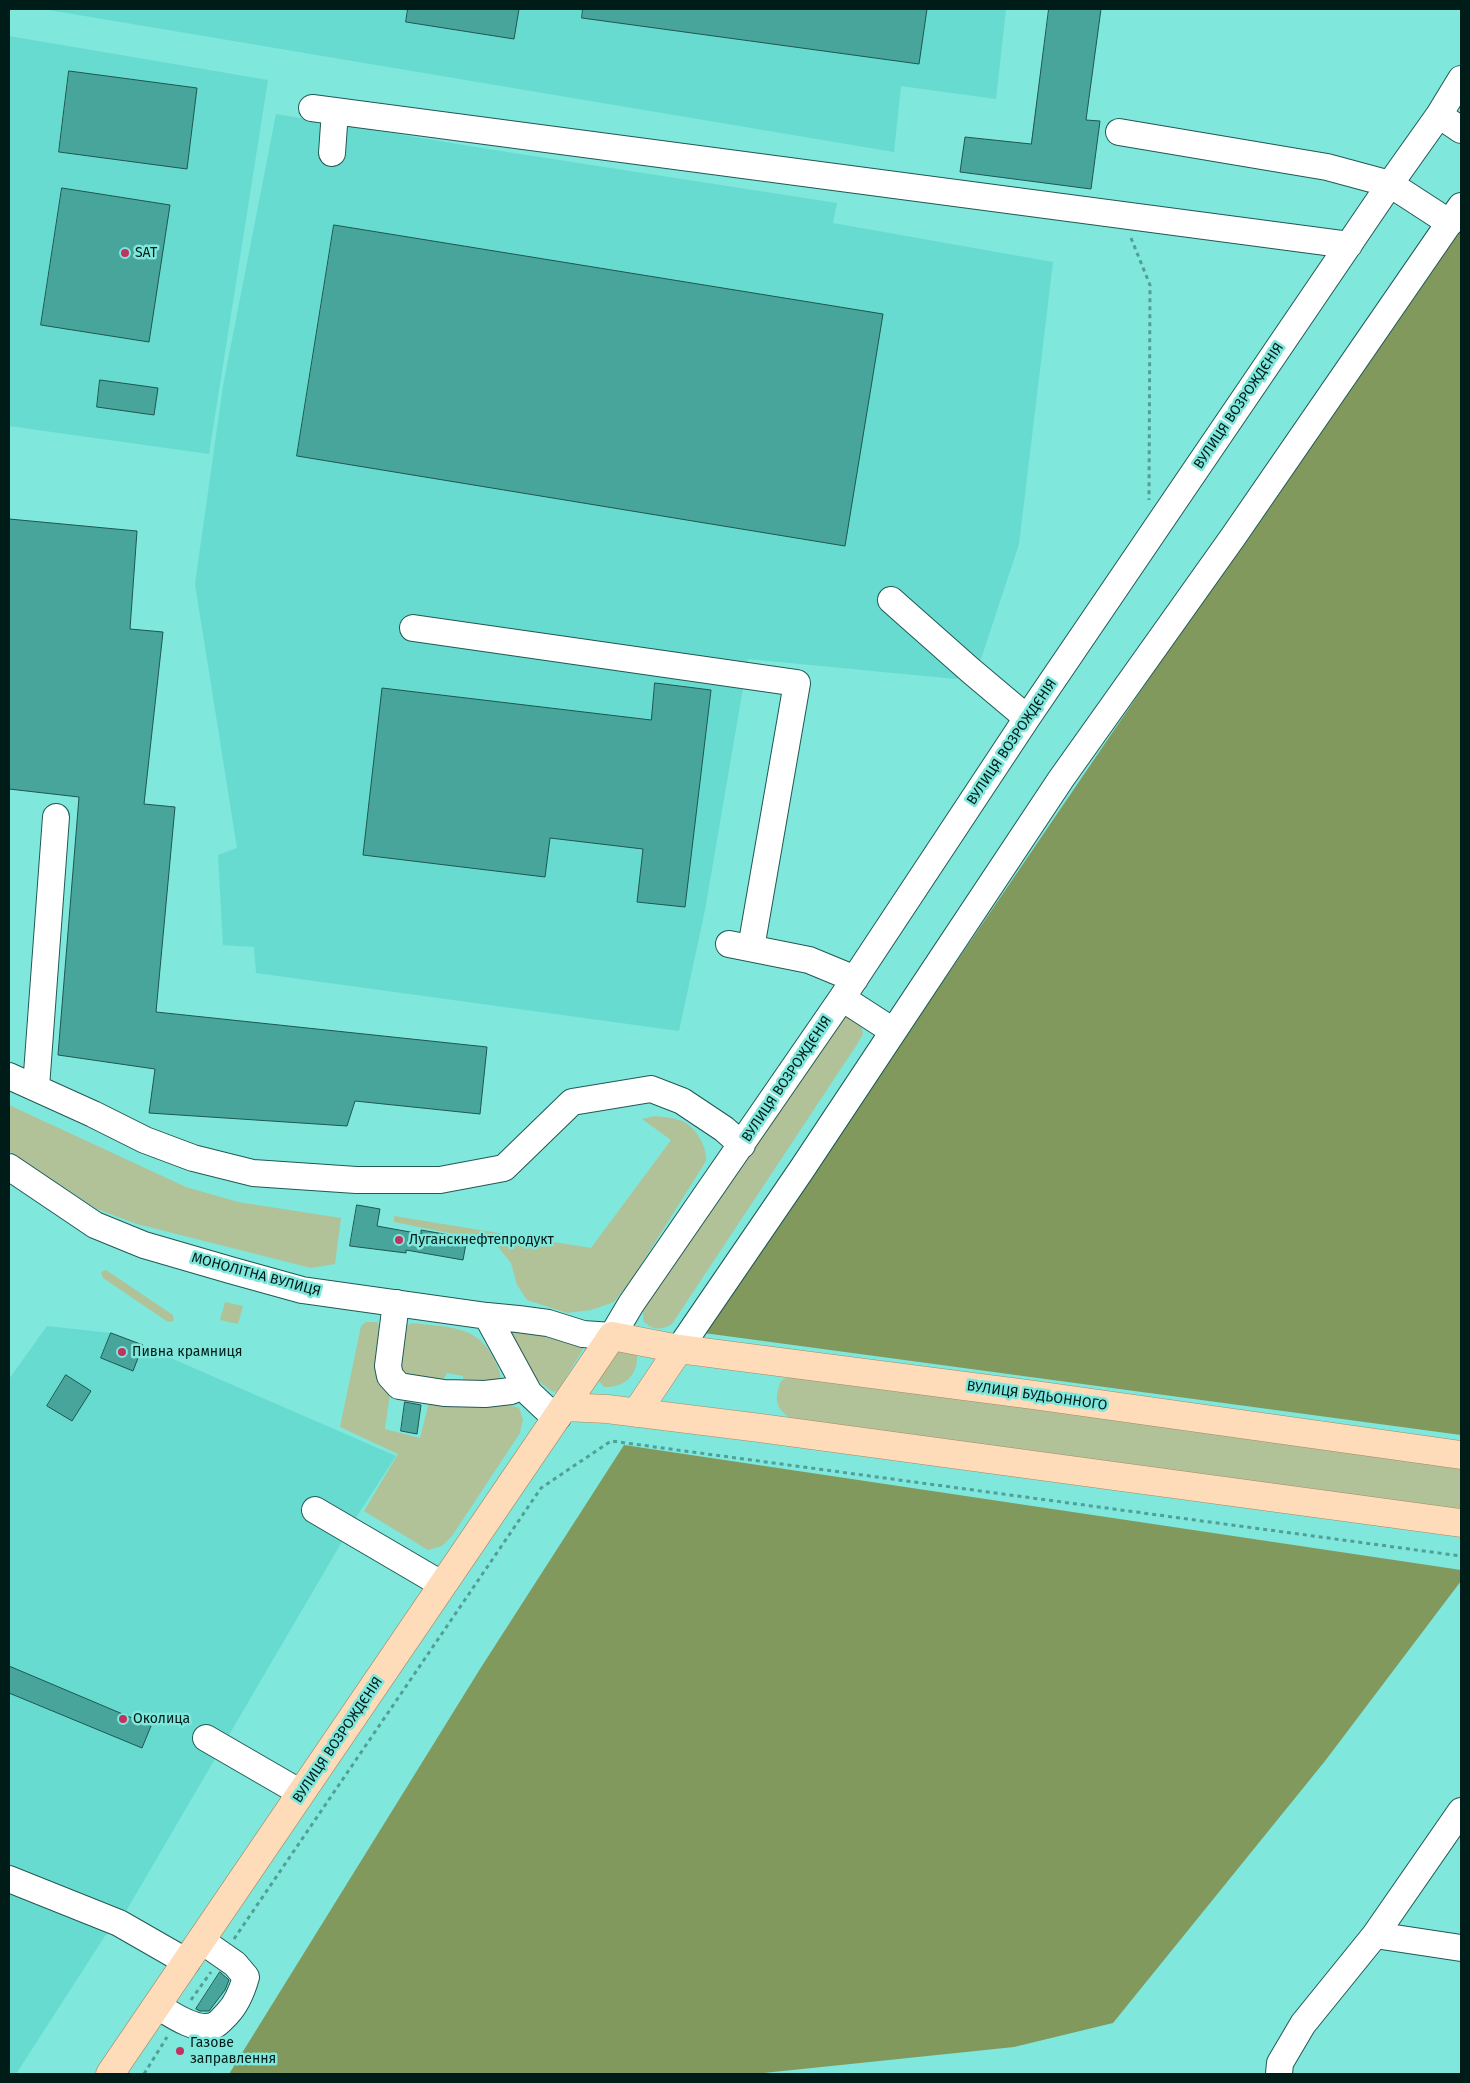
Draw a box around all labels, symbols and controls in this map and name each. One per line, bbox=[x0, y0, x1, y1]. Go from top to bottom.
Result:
place label: SAT bbox=[135, 245, 157, 261]
marker: SAT bbox=[119, 247, 131, 259]
street label: ВУЛИЦЯ ВОЗРОЖДЄНІЯ bbox=[1190, 340, 1288, 472]
street label: ВУЛИЦЯ ВОЗРОЖДЄНІЯ bbox=[963, 676, 1061, 808]
street label: ВУЛИЦЯ ВОЗРОЖДЄНІЯ bbox=[738, 1013, 836, 1145]
place label: Луганскнефтепродукт bbox=[409, 1232, 554, 1248]
marker: Луганскнефтепродукт bbox=[393, 1234, 405, 1246]
street label: МОНОЛІТНА ВУЛИЦЯ bbox=[189, 1250, 323, 1300]
place label: Пивна крамниця bbox=[132, 1344, 242, 1360]
marker: Пивна крамниця bbox=[116, 1346, 128, 1358]
street label: ВУЛИЦЯ БУДЬОННОГО bbox=[966, 1378, 1108, 1414]
street label: ВУЛИЦЯ ВОЗРОЖДЄНІЯ bbox=[289, 1674, 387, 1806]
place label: Околица bbox=[133, 1711, 190, 1727]
marker: Околица bbox=[117, 1713, 129, 1725]
place label: Газове заправлення bbox=[190, 2035, 276, 2068]
marker: Газове заправлення bbox=[174, 2045, 186, 2057]

